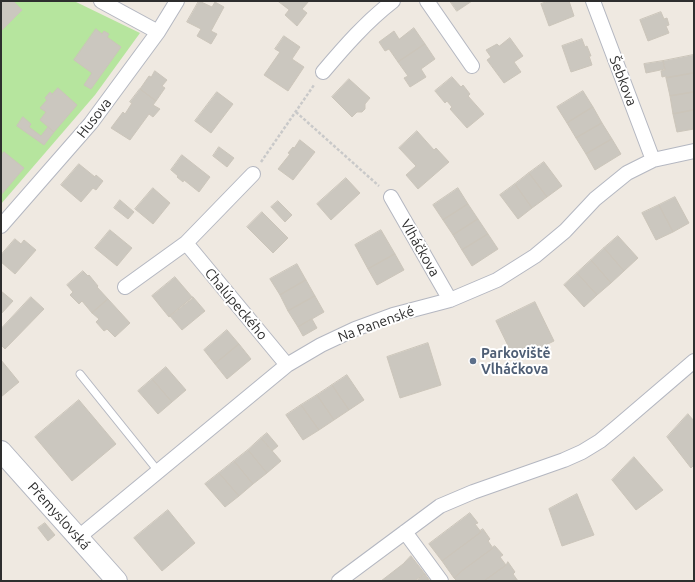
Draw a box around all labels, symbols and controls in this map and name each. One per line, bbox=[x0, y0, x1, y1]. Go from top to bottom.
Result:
street label: Šebkova bbox=[606, 54, 640, 108]
street label: Husova bbox=[73, 95, 115, 141]
street label: Vlháčkova bbox=[397, 216, 443, 280]
street label: Chalúpeckého bbox=[201, 265, 271, 343]
street label: Na Panenské bbox=[335, 302, 417, 346]
place label: Parkoviště Vlháčkova bbox=[481, 345, 551, 378]
marker: Parkoviště Vlháčkova bbox=[468, 356, 478, 366]
street label: Přemyslovská bbox=[24, 479, 94, 553]

